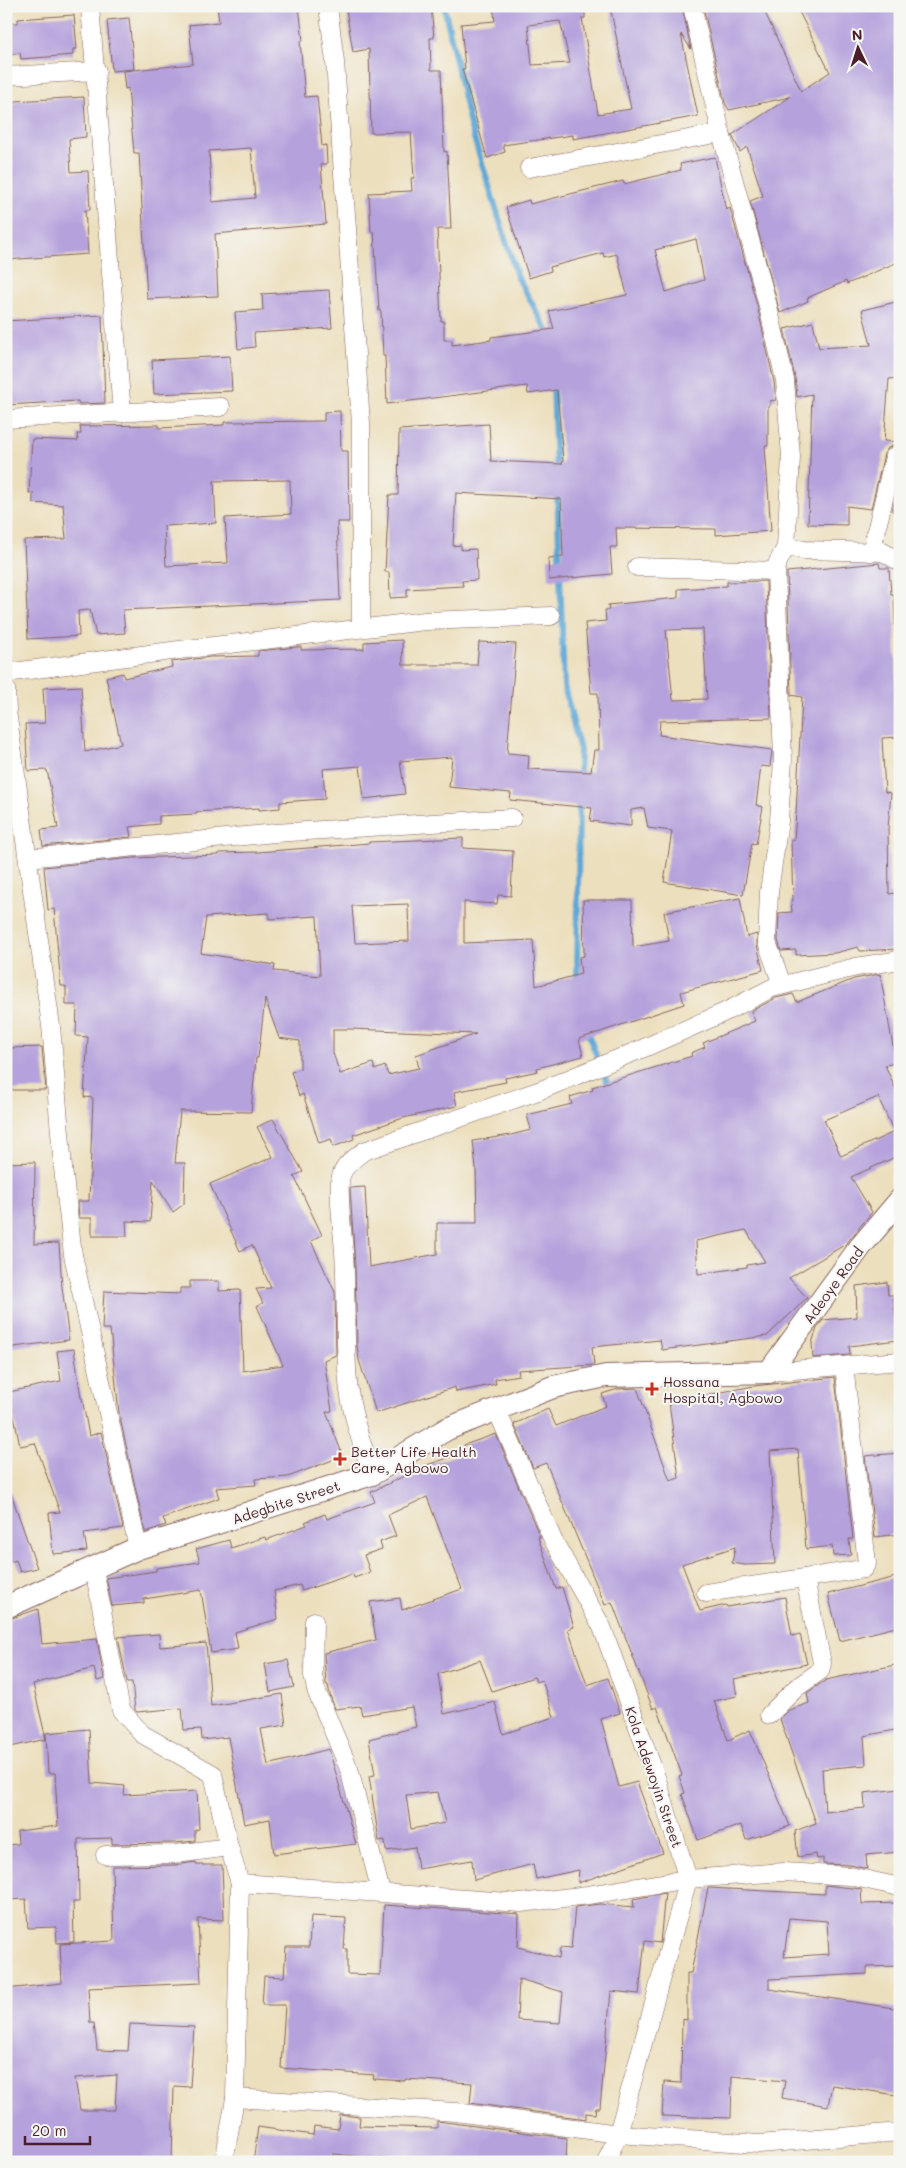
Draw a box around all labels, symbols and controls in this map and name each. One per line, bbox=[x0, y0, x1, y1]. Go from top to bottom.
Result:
north arrow bbox=[834, 22, 884, 72]
text: N bbox=[851, 25, 863, 44]
street label: Adeoye Road bbox=[799, 1243, 867, 1327]
place label: Hossana Hospital, Agbowo bbox=[663, 1372, 782, 1407]
marker: Hossana Hospital, Agbowo bbox=[645, 1382, 659, 1396]
place label: Better Life Health Care, Agbowo bbox=[351, 1442, 476, 1477]
marker: Better Life Health Care, Agbowo bbox=[333, 1452, 347, 1466]
street label: Adegbite Street bbox=[230, 1476, 342, 1528]
street label: Kola Adewoyin Street bbox=[621, 1704, 687, 1850]
scale bar bbox=[25, 2113, 90, 2145]
text: 20 m bbox=[32, 2120, 66, 2140]

